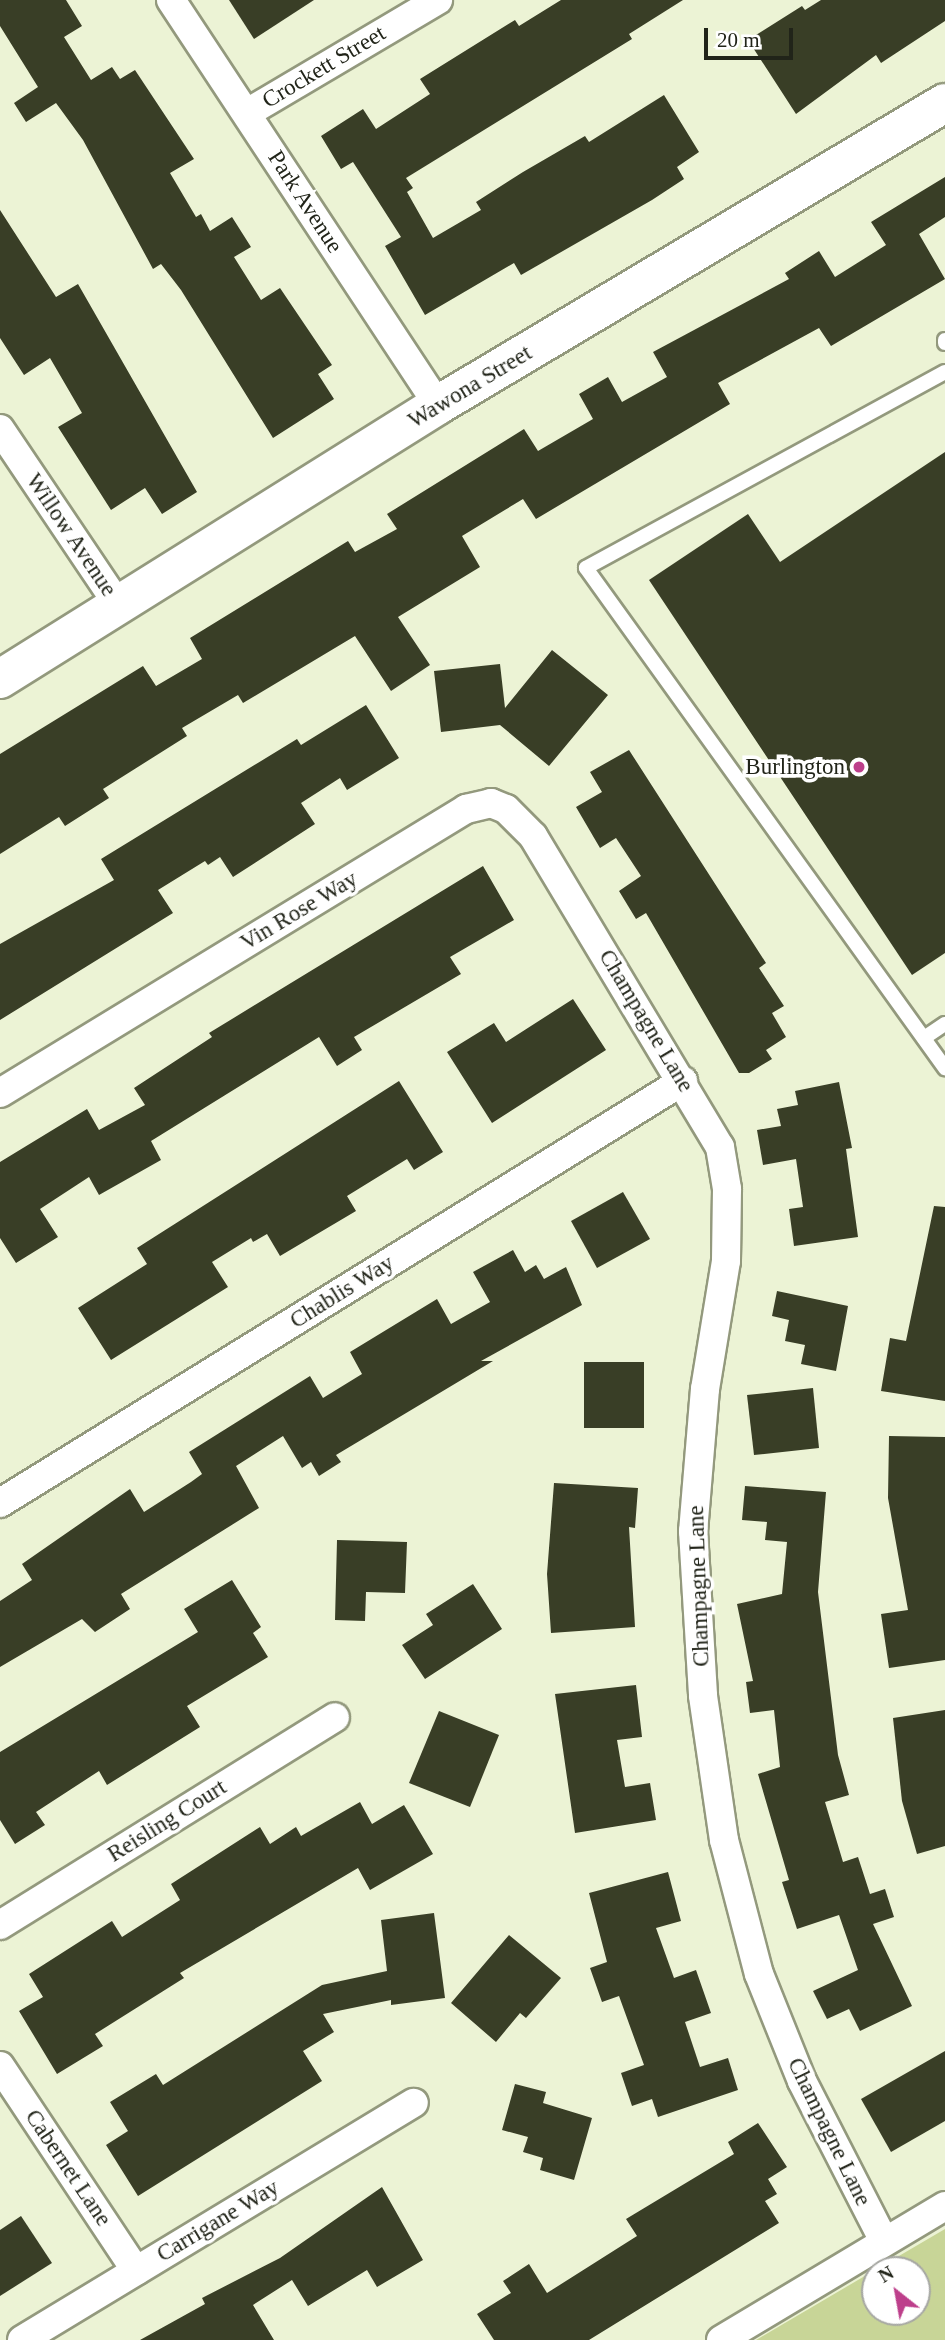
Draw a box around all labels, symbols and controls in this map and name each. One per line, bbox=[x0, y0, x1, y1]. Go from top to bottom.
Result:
scale bar bbox=[707, 14, 796, 58]
street label: Crockett Street bbox=[257, 19, 391, 115]
text: 20 m bbox=[717, 28, 760, 52]
street label: Park Avenue bbox=[261, 145, 349, 259]
street label: Wawona Street bbox=[403, 339, 537, 435]
street label: Willow Avenue bbox=[19, 468, 123, 602]
place label: Burlington bbox=[745, 753, 845, 781]
marker: Burlington bbox=[851, 759, 867, 775]
street label: Vin Rose Way bbox=[235, 865, 363, 957]
street label: Champagne Lane bbox=[593, 945, 699, 1097]
street label: Chablis Way bbox=[285, 1249, 399, 1335]
street label: Champagne Lane bbox=[682, 1505, 716, 1667]
street label: Reisling Court bbox=[103, 1774, 231, 1868]
street label: Champagne Lane bbox=[781, 2053, 877, 2211]
street label: Cabernet Lane bbox=[19, 2104, 117, 2232]
street label: Carrigane Way bbox=[152, 2174, 284, 2268]
north arrow bbox=[861, 2256, 931, 2326]
text: N bbox=[875, 2262, 897, 2287]

